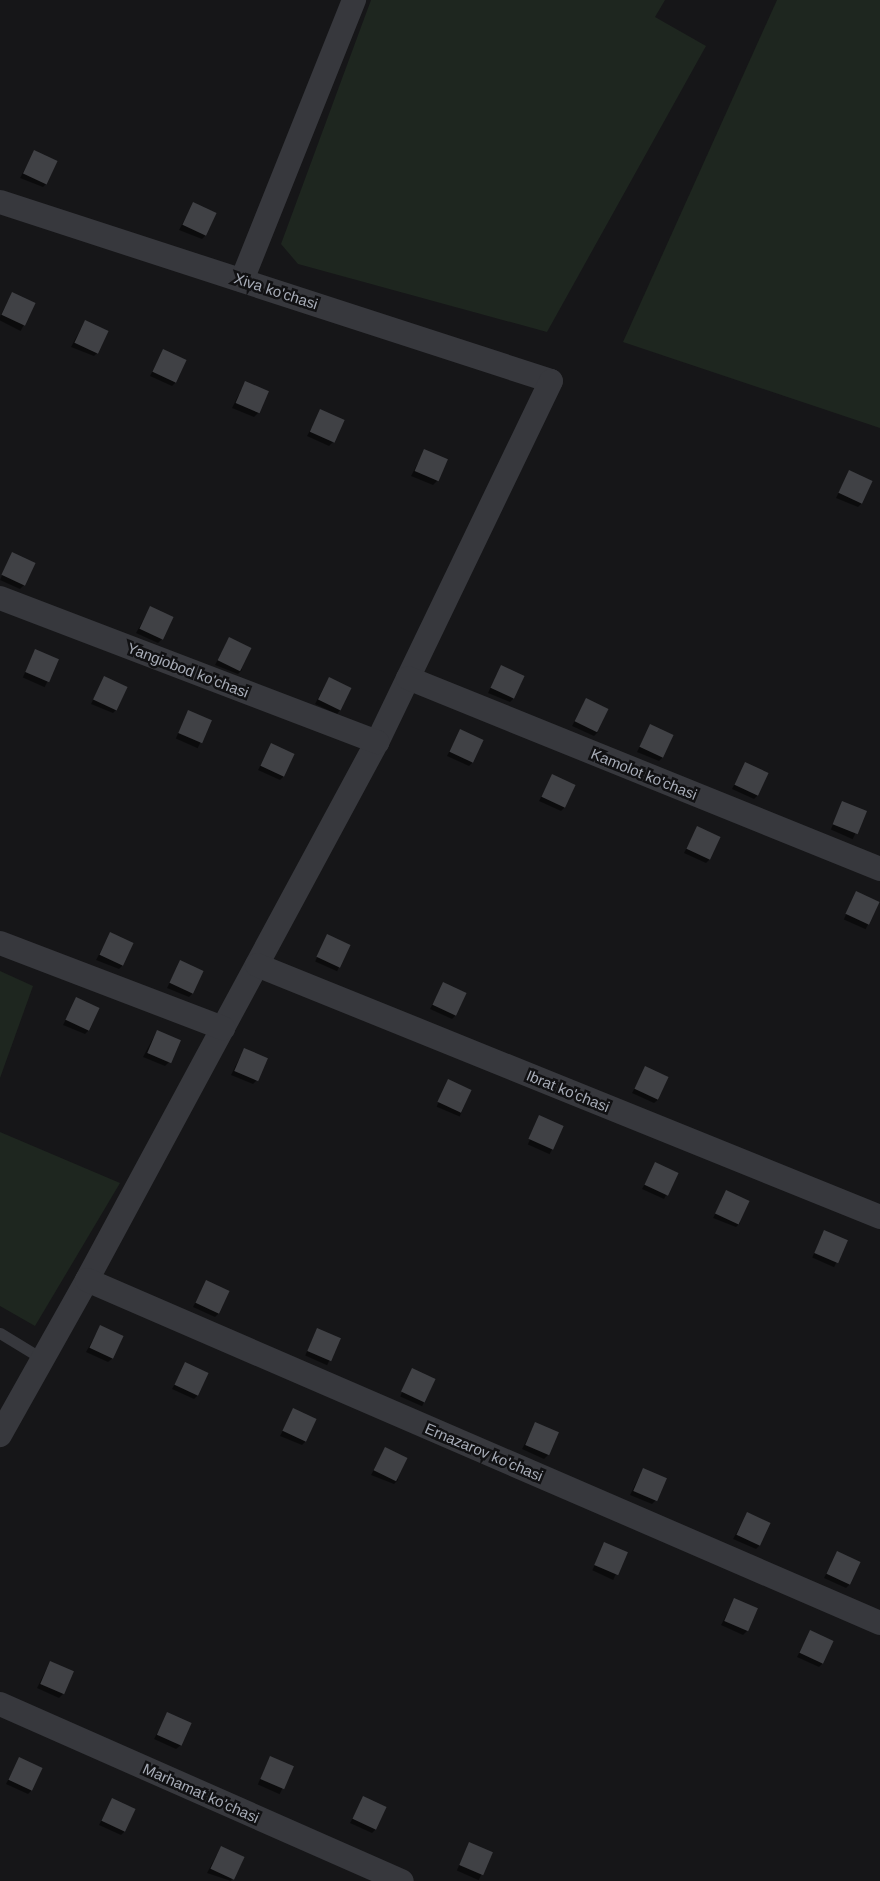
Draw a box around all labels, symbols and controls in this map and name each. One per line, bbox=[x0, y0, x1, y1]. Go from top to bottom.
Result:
street label: Xiva ko'chasi bbox=[232, 269, 320, 313]
street label: Yangiobod ko'chasi bbox=[125, 639, 251, 701]
street label: Kamolot ko'chasi bbox=[588, 745, 700, 803]
street label: Ibrat ko'chasi bbox=[524, 1066, 612, 1116]
street label: Ernazarov ko'chasi bbox=[422, 1419, 546, 1485]
street label: Marhamat ko'chasi bbox=[140, 1759, 262, 1827]

